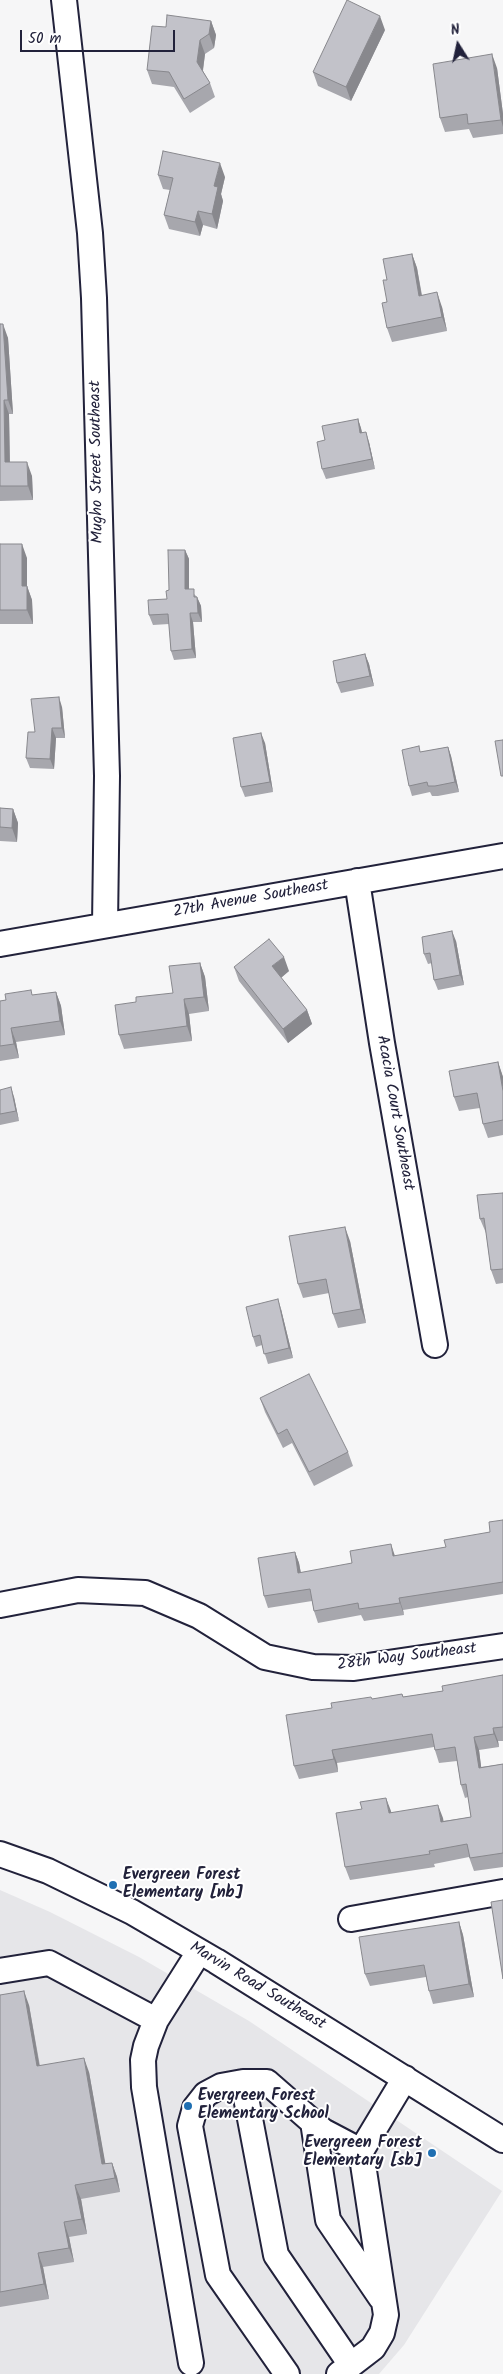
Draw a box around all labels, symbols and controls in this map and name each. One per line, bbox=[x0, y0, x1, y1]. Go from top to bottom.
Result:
text: N bbox=[449, 19, 462, 42]
scale bar bbox=[22, 20, 178, 52]
north arrow bbox=[433, 20, 483, 70]
text: 50 m bbox=[28, 27, 62, 51]
street label: Mugho Street Southeast bbox=[87, 380, 109, 544]
street label: 27th Avenue Southeast bbox=[172, 877, 330, 923]
street label: Acacia Court Southeast bbox=[371, 1034, 417, 1192]
street label: 28th Way Southeast bbox=[336, 1640, 478, 1676]
place label: Evergreen Forest Elementary [nb] bbox=[123, 1866, 243, 1904]
marker: Evergreen Forest Elementary [nb] bbox=[107, 1879, 119, 1891]
street label: Marvin Road Southeast bbox=[185, 1939, 329, 2035]
place label: Evergreen Forest Elementary School bbox=[198, 2087, 329, 2125]
marker: Evergreen Forest Elementary School bbox=[182, 2100, 194, 2112]
place label: Evergreen Forest Elementary [sb] bbox=[303, 2134, 422, 2172]
marker: Evergreen Forest Elementary [sb] bbox=[426, 2147, 438, 2159]

